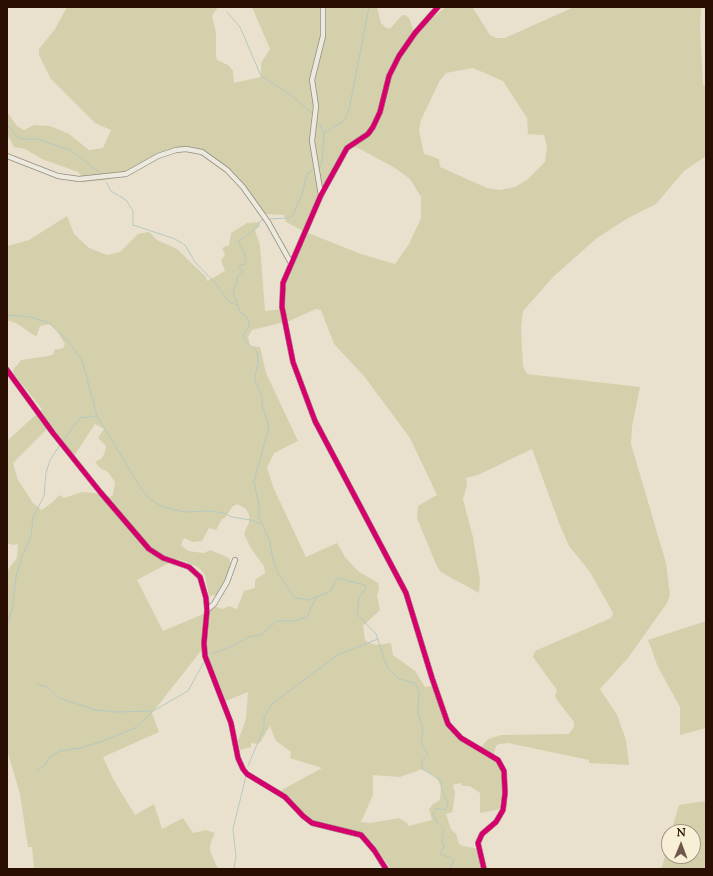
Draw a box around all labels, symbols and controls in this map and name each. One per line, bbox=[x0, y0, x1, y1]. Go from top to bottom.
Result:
north arrow bbox=[661, 824, 701, 864]
text: N bbox=[677, 825, 686, 841]

